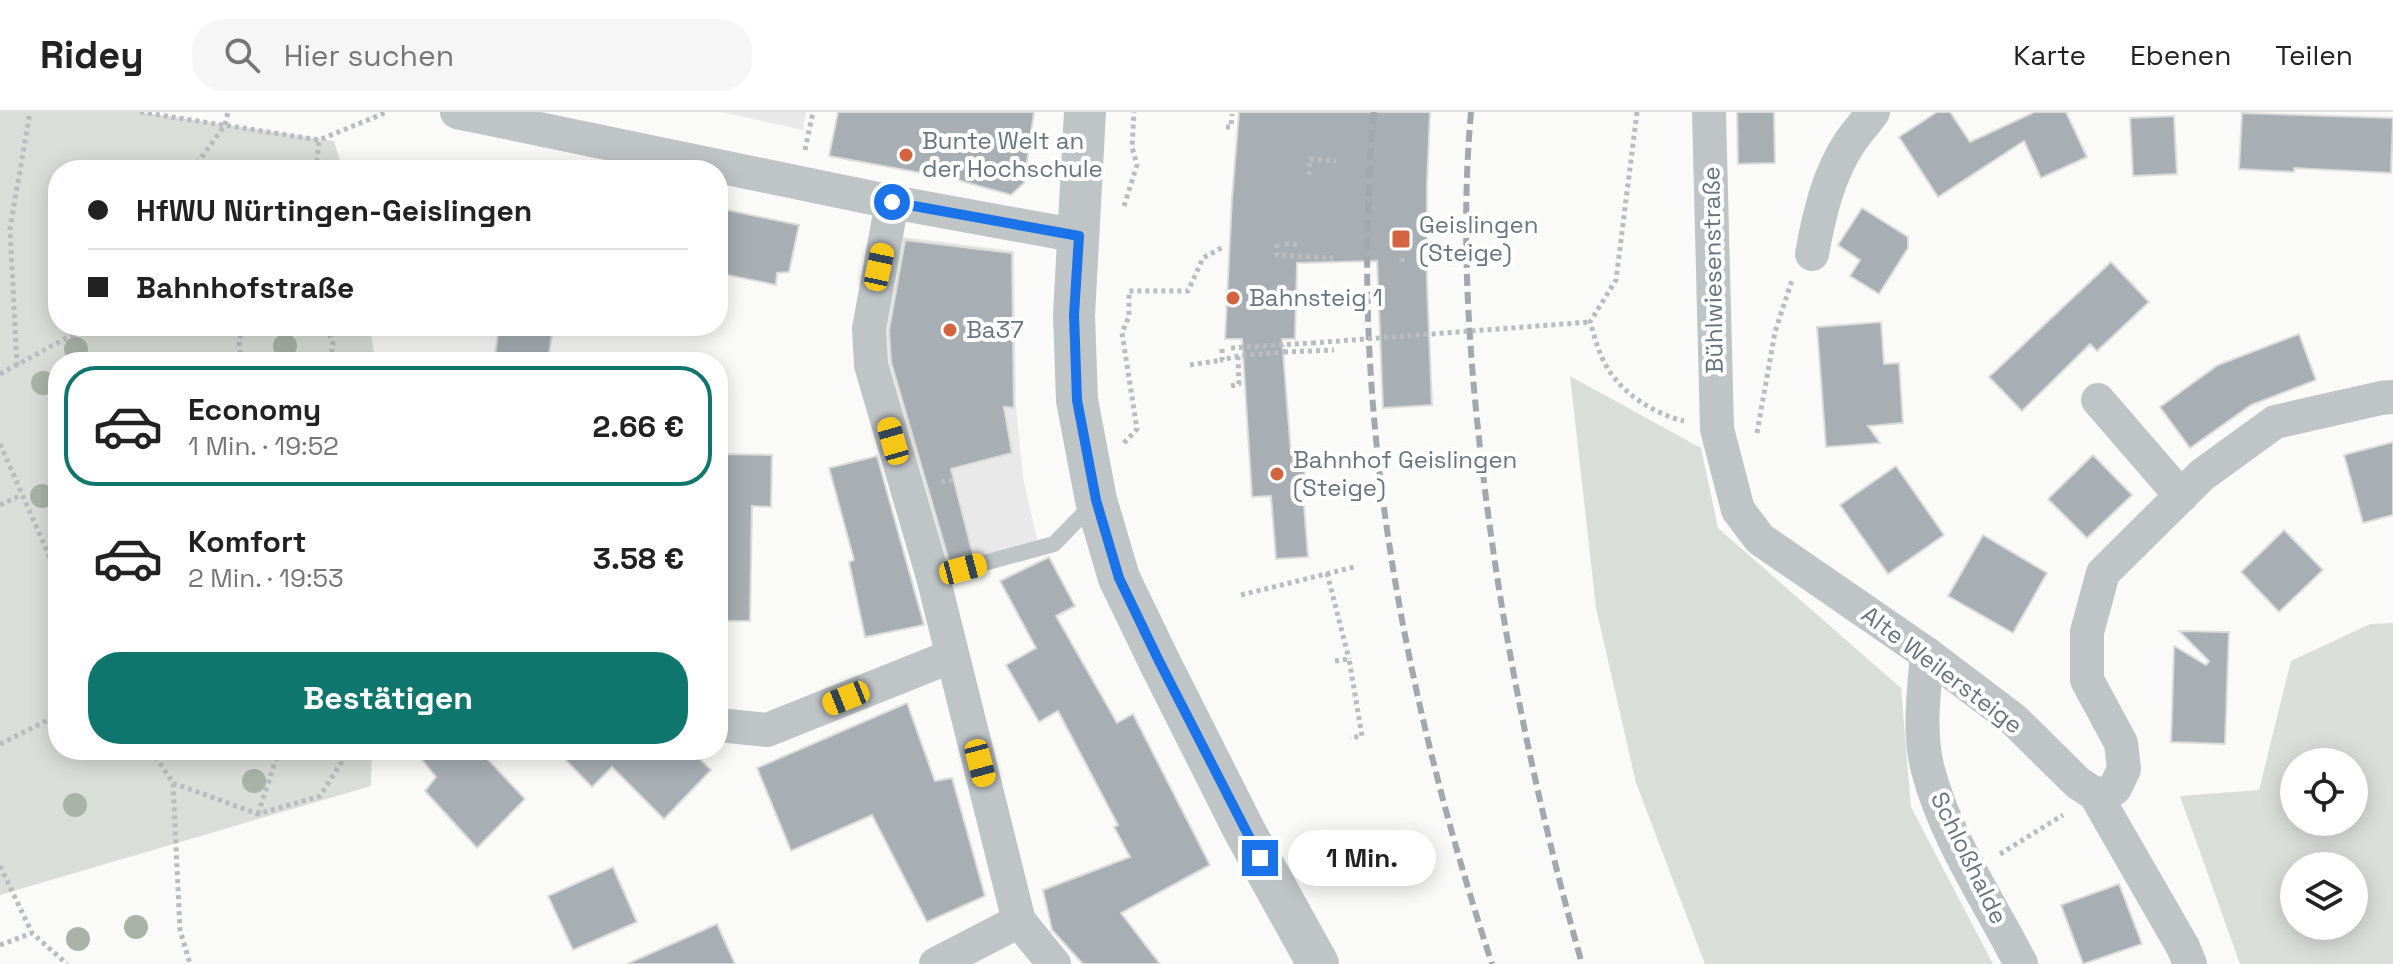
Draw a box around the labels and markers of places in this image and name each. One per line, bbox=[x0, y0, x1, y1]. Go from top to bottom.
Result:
place label: Bunte Welt an der Hochschule bbox=[922, 125, 1103, 184]
marker: Bunte Welt an der Hochschule bbox=[897, 146, 915, 164]
place label: Geislingen (Steige) bbox=[1419, 209, 1538, 268]
marker: Geislingen (Steige) bbox=[1390, 228, 1412, 250]
place label: Bahnsteig 1 bbox=[1249, 282, 1383, 313]
marker: Bahnsteig 1 bbox=[1224, 289, 1242, 307]
place label: Ba37 bbox=[966, 314, 1024, 345]
marker: Ba37 bbox=[941, 321, 959, 339]
place label: Bahnhof Geislingen (Steige) bbox=[1293, 444, 1517, 503]
marker: Bahnhof Geislingen (Steige) bbox=[1268, 465, 1286, 483]

